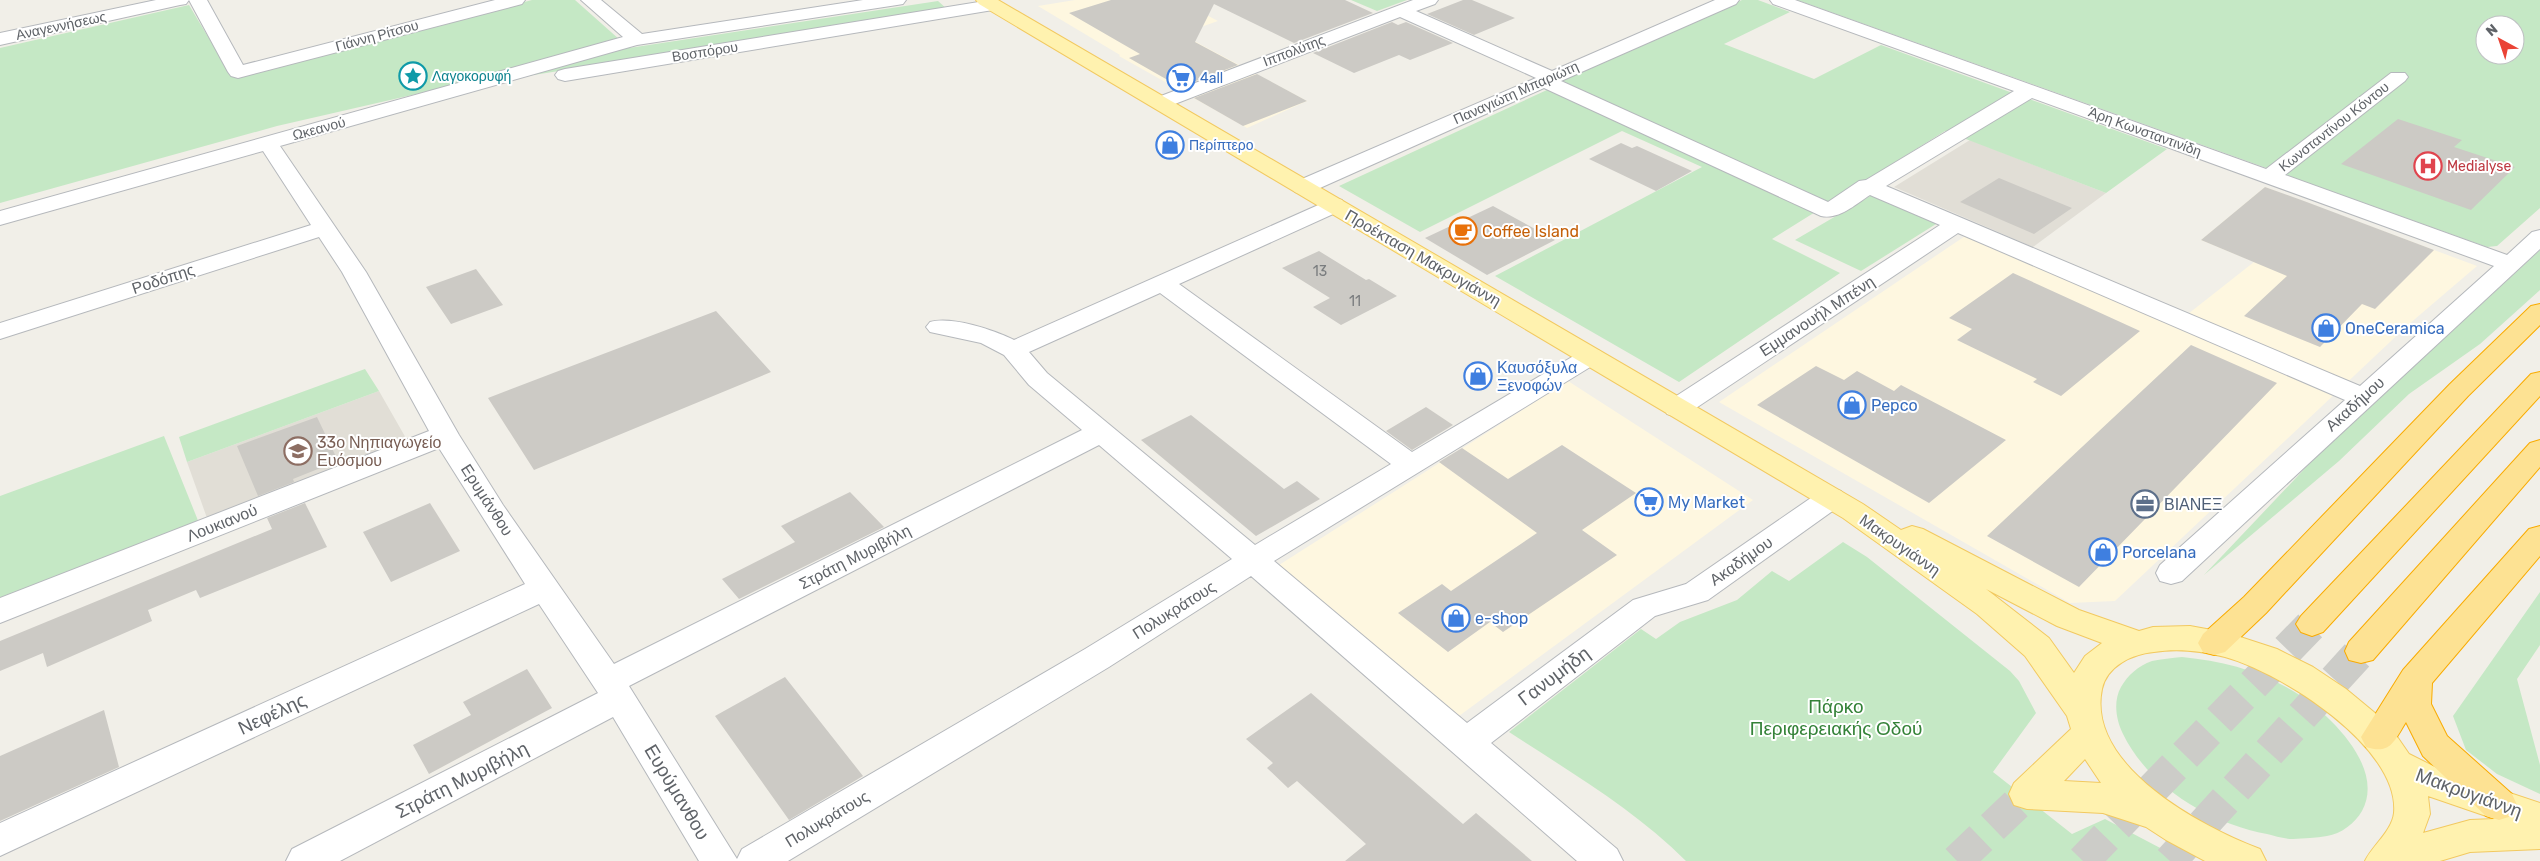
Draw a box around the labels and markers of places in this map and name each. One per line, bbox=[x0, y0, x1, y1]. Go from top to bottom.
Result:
place icon: Λαγοκορυφή bbox=[398, 61, 428, 91]
supermarket icon: 4all bbox=[1166, 63, 1196, 93]
place label: Λαγοκορυφή bbox=[432, 68, 511, 85]
place label: 4all bbox=[1200, 70, 1223, 87]
shop icon: Περίπτερο bbox=[1155, 130, 1185, 160]
place label: Περίπτερο bbox=[1189, 137, 1254, 154]
hospital icon: Medialyse bbox=[2413, 151, 2443, 181]
place label: Medialyse bbox=[2447, 158, 2511, 175]
cafe icon: Coffee Island bbox=[1448, 216, 1478, 246]
place label: Coffee Island bbox=[1482, 222, 1579, 241]
shop icon: OneCeramica bbox=[2311, 313, 2341, 343]
place label: OneCeramica bbox=[2345, 319, 2445, 338]
place label: Καυσόξυλα Ξενοφών bbox=[1497, 358, 1577, 395]
shop icon: Καυσόξυλα Ξενοφών bbox=[1463, 361, 1493, 391]
shop icon: Pepco bbox=[1837, 390, 1867, 420]
place label: Pepco bbox=[1871, 396, 1918, 415]
place label: 33ο Νηπιαγωγείο Ευόσμου bbox=[317, 433, 442, 470]
school or university icon: 33ο Νηπιαγωγείο Ευόσμου bbox=[283, 436, 313, 466]
supermarket icon: Μy Μarket bbox=[1634, 487, 1664, 517]
office icon: ΒΙΑΝΕΞ bbox=[2130, 489, 2160, 519]
place label: Μy Μarket bbox=[1668, 493, 1745, 512]
place label: ΒΙΑΝΕΞ bbox=[2164, 495, 2222, 514]
shop icon: Porcelana bbox=[2088, 537, 2118, 567]
place label: Porcelana bbox=[2122, 543, 2196, 562]
shop icon: e-shop bbox=[1441, 603, 1471, 633]
place label: e-shop bbox=[1475, 609, 1528, 628]

